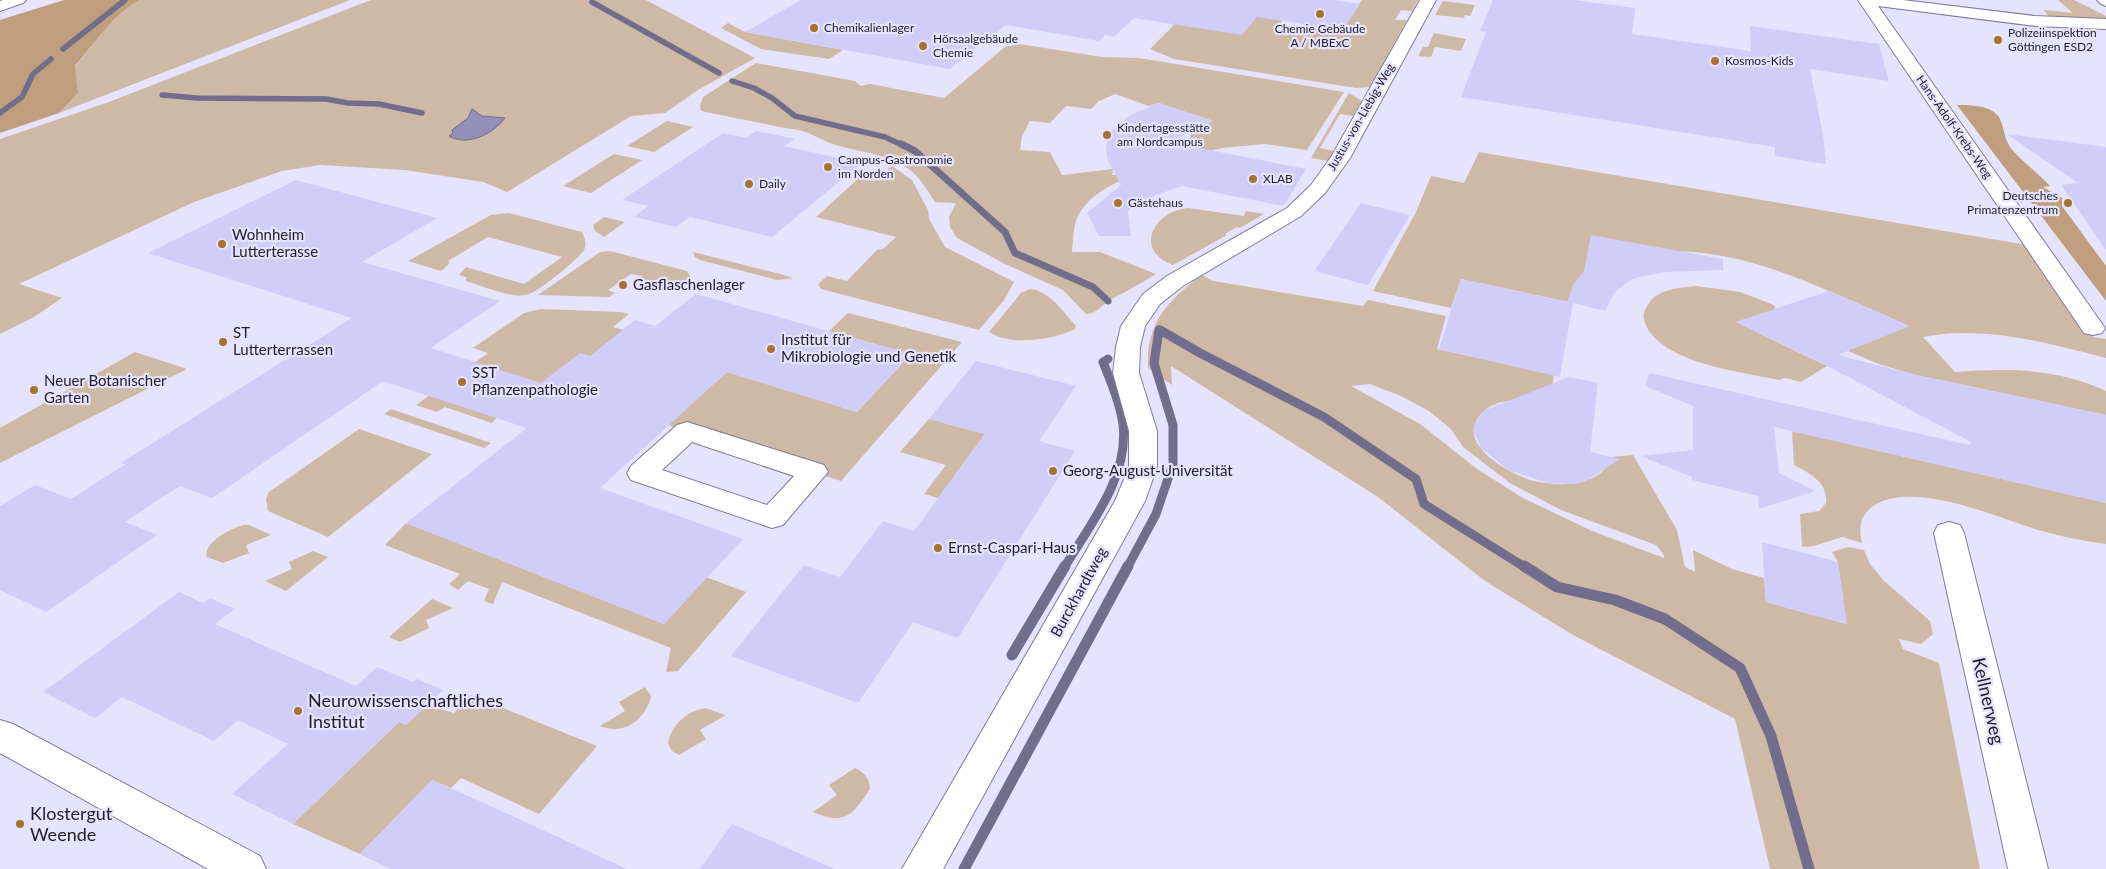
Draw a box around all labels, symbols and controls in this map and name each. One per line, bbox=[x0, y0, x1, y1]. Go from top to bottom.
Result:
marker: Chemie Gebäude A / MBExC bbox=[1314, 8, 1326, 20]
place label: Chemikalienlager bbox=[824, 20, 915, 35]
place label: Chemie Gebäude A / MBExC bbox=[1275, 21, 1365, 50]
marker: Chemikalienlager bbox=[808, 22, 820, 34]
place label: Polizeiinspektion Göttingen ESD2 bbox=[2008, 25, 2097, 54]
place label: Hörsaalgebäude Chemie bbox=[933, 31, 1018, 60]
marker: Polizeiinspektion Göttingen ESD2 bbox=[1992, 34, 2004, 46]
marker: Hörsaalgebäude Chemie bbox=[917, 40, 929, 52]
place label: Kosmos-Kids bbox=[1725, 53, 1794, 68]
marker: Kosmos-Kids bbox=[1709, 55, 1721, 67]
street label: Justus-von-Liebig-Weg bbox=[1324, 61, 1397, 173]
street label: Hans-Adolf-Krebs-Weg bbox=[1913, 72, 1996, 181]
place label: Kindertagesstätte am Nordcampus bbox=[1117, 120, 1210, 149]
marker: Kindertagesstätte am Nordcampus bbox=[1101, 129, 1113, 141]
place label: Campus-Gastronomie im Norden bbox=[838, 152, 953, 181]
marker: Campus-Gastronomie im Norden bbox=[822, 161, 834, 173]
place label: XLAB bbox=[1263, 171, 1293, 186]
marker: XLAB bbox=[1247, 173, 1259, 185]
place label: Daily bbox=[759, 176, 787, 191]
marker: Daily bbox=[743, 178, 755, 190]
place label: Deutsches Primatenzentrum bbox=[1967, 188, 2058, 217]
place label: Gästehaus bbox=[1128, 195, 1183, 210]
marker: Gästehaus bbox=[1112, 197, 1124, 209]
marker: Deutsches Primatenzentrum bbox=[2062, 197, 2074, 209]
place label: Wohnheim Lutterterasse bbox=[232, 225, 318, 260]
marker: Wohnheim Lutterterasse bbox=[216, 238, 228, 250]
place label: Gasflaschenlager bbox=[633, 275, 745, 293]
marker: Gasflaschenlager bbox=[617, 279, 629, 291]
place label: ST Lutterterrassen bbox=[233, 323, 333, 358]
place label: Institut für Mikrobiologie und Genetik bbox=[781, 330, 957, 365]
marker: ST Lutterterrassen bbox=[217, 336, 229, 348]
marker: Institut für Mikrobiologie und Genetik bbox=[765, 343, 777, 355]
place label: SST Pflanzenpathologie bbox=[472, 363, 598, 398]
place label: Neuer Botanischer Garten bbox=[44, 371, 167, 406]
marker: SST Pflanzenpathologie bbox=[456, 376, 468, 388]
marker: Neuer Botanischer Garten bbox=[28, 384, 40, 396]
place label: Georg-August-Universität bbox=[1063, 461, 1233, 479]
marker: Georg-August-Universität bbox=[1047, 465, 1059, 477]
place label: Ernst-Caspari-Haus bbox=[948, 538, 1076, 556]
marker: Ernst-Caspari-Haus bbox=[932, 542, 944, 554]
street label: Burckhardtweg bbox=[1046, 543, 1110, 640]
street label: Kellnerweg bbox=[1968, 655, 2010, 746]
place label: Neurowissenschaftliches Institut bbox=[308, 689, 503, 732]
marker: Neurowissenschaftliches Institut bbox=[292, 705, 304, 717]
place label: Klostergut Weende bbox=[30, 802, 113, 845]
marker: Klostergut Weende bbox=[14, 818, 26, 830]

